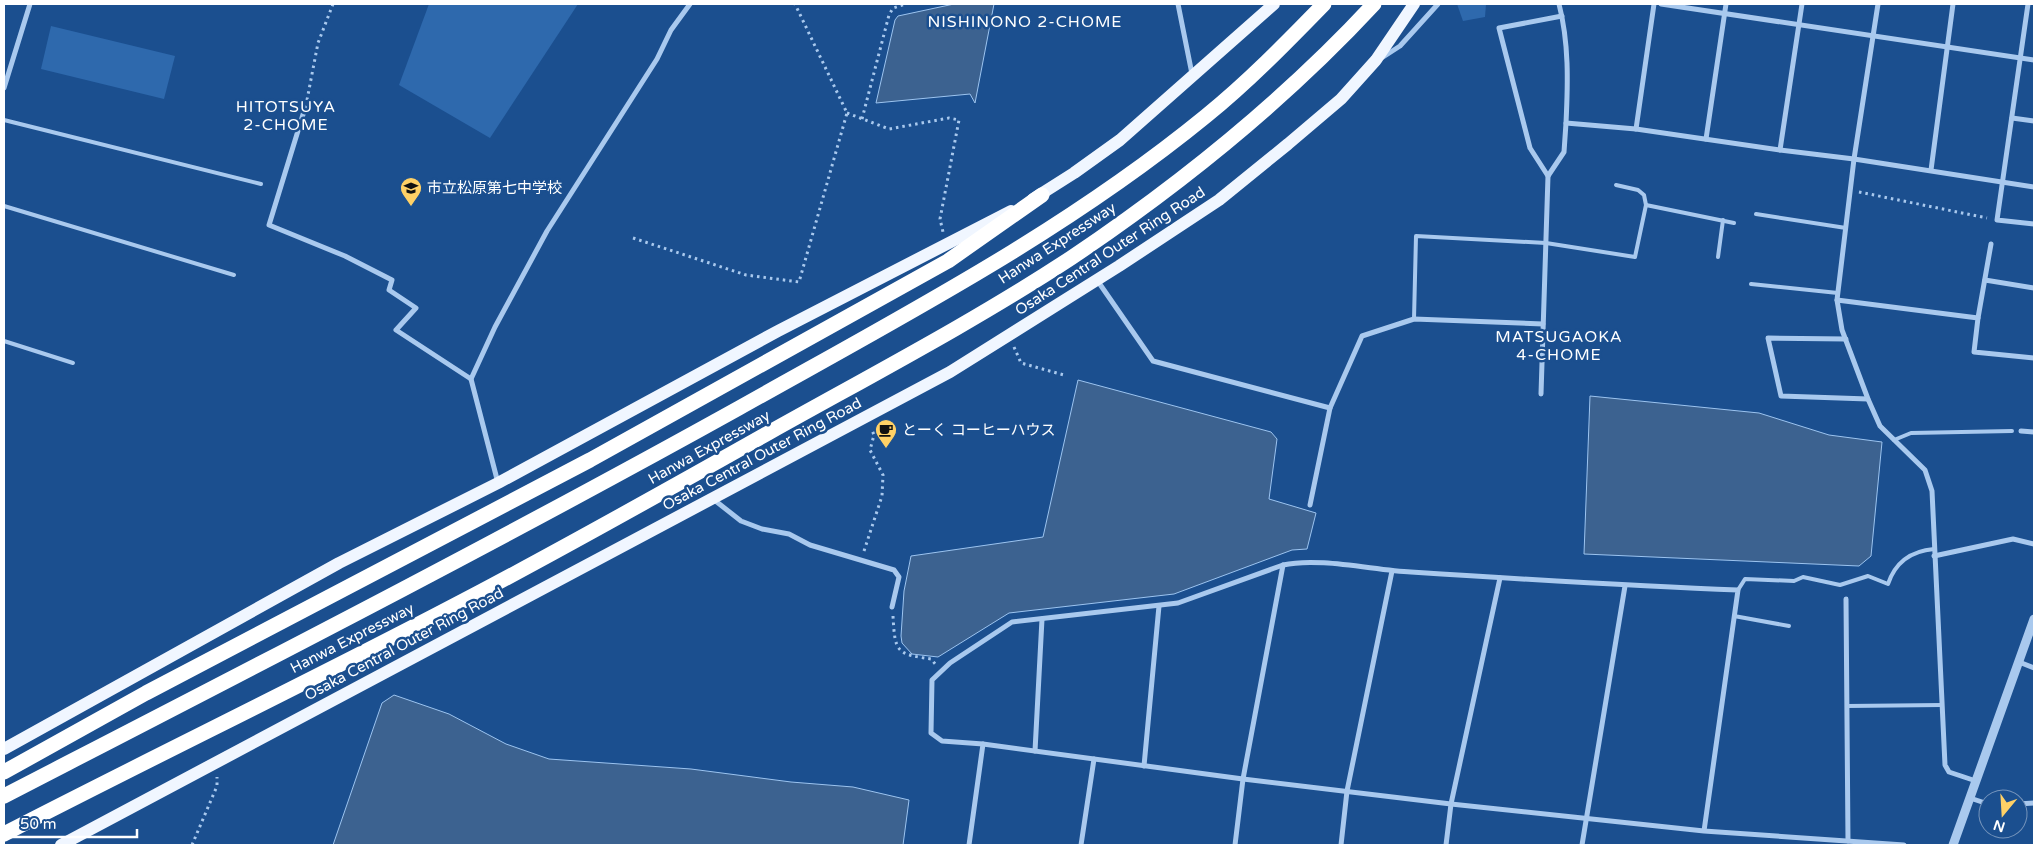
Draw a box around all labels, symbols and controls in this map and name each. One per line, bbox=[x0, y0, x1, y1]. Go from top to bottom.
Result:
district label: NISHINONO 2-CHOME bbox=[927, 12, 1123, 32]
district label: HITOTSUYA 2-CHOME bbox=[236, 97, 336, 135]
school or university icon: 市立松原第七中学校 bbox=[399, 176, 423, 207]
place label: 市立松原第七中学校 bbox=[427, 179, 562, 197]
street label: Osaka Central Outer Ring Road bbox=[1012, 183, 1208, 319]
street label: Hanwa Expressway bbox=[995, 198, 1119, 288]
district label: MATSUGAOKA 4-CHOME bbox=[1495, 327, 1623, 365]
street label: Osaka Central Outer Ring Road bbox=[659, 394, 865, 514]
street label: Hanwa Expressway bbox=[645, 406, 773, 488]
cafe icon: とーく コーヒーハウス bbox=[874, 418, 898, 449]
place label: とーく コーヒーハウス bbox=[902, 421, 1056, 439]
street label: Osaka Central Outer Ring Road bbox=[301, 584, 507, 704]
street label: Hanwa Expressway bbox=[287, 599, 417, 677]
north arrow bbox=[1978, 789, 2028, 839]
scale bar bbox=[12, 806, 138, 838]
text: 50 m bbox=[20, 815, 57, 833]
text: N bbox=[1991, 816, 2007, 836]

